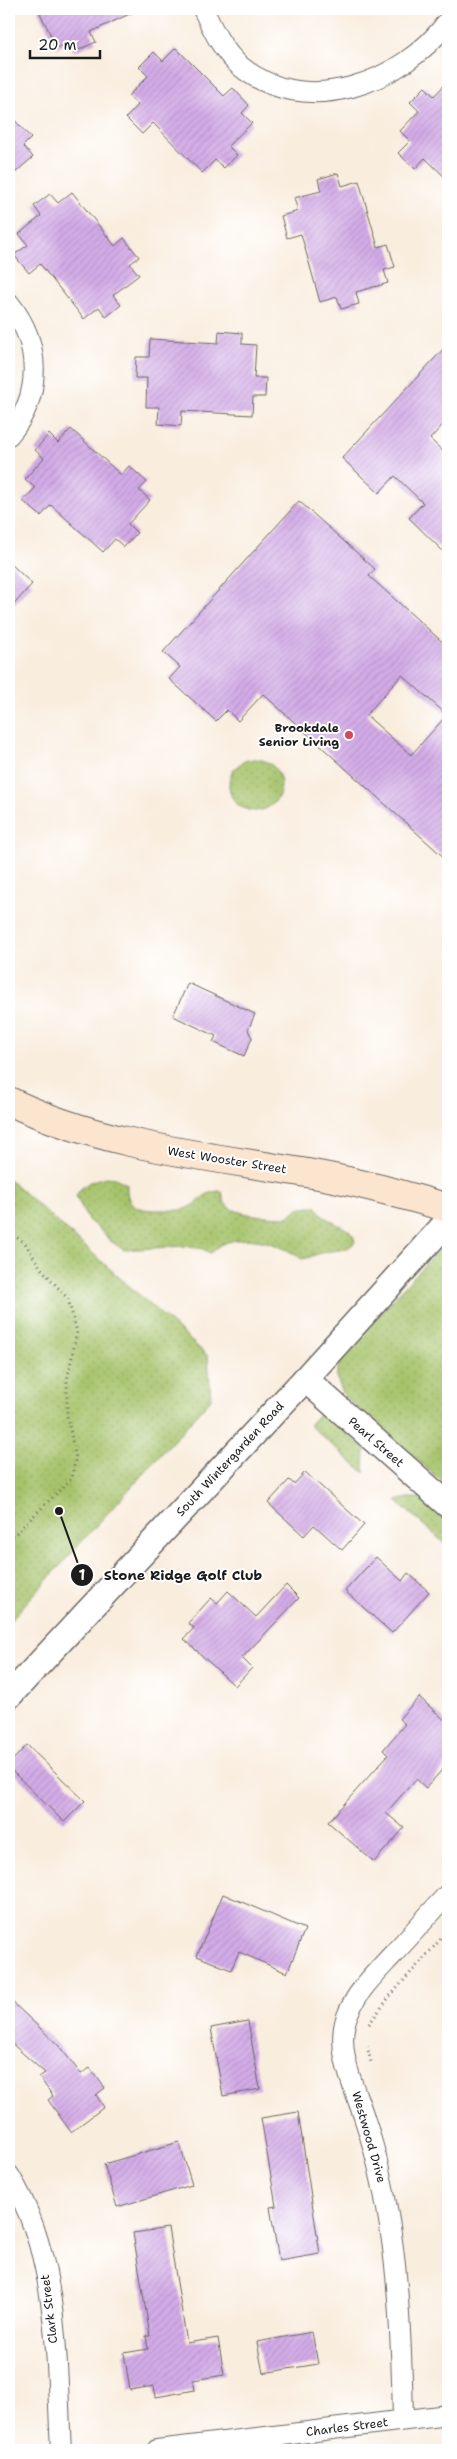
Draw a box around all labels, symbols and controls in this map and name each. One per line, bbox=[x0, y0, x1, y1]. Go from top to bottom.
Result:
scale bar bbox=[30, 28, 100, 60]
text: 20 m bbox=[38, 35, 77, 55]
place label: Brookdale Senior Living bbox=[259, 720, 339, 750]
marker: Brookdale Senior Living bbox=[343, 729, 355, 741]
street label: West Wooster Street bbox=[166, 1143, 288, 1177]
street label: South Wintergarden Road bbox=[173, 1398, 288, 1520]
street label: Pearl Street bbox=[345, 1413, 407, 1471]
callout: Stone Ridge Golf Club bbox=[69, 1560, 273, 1589]
text: 1 bbox=[79, 1565, 86, 1585]
text: Stone Ridge Golf Club bbox=[104, 1566, 263, 1584]
street label: Westwood Drive bbox=[348, 2089, 390, 2185]
street label: Clark Street bbox=[37, 2273, 61, 2345]
street label: Charles Street bbox=[305, 2414, 389, 2440]

